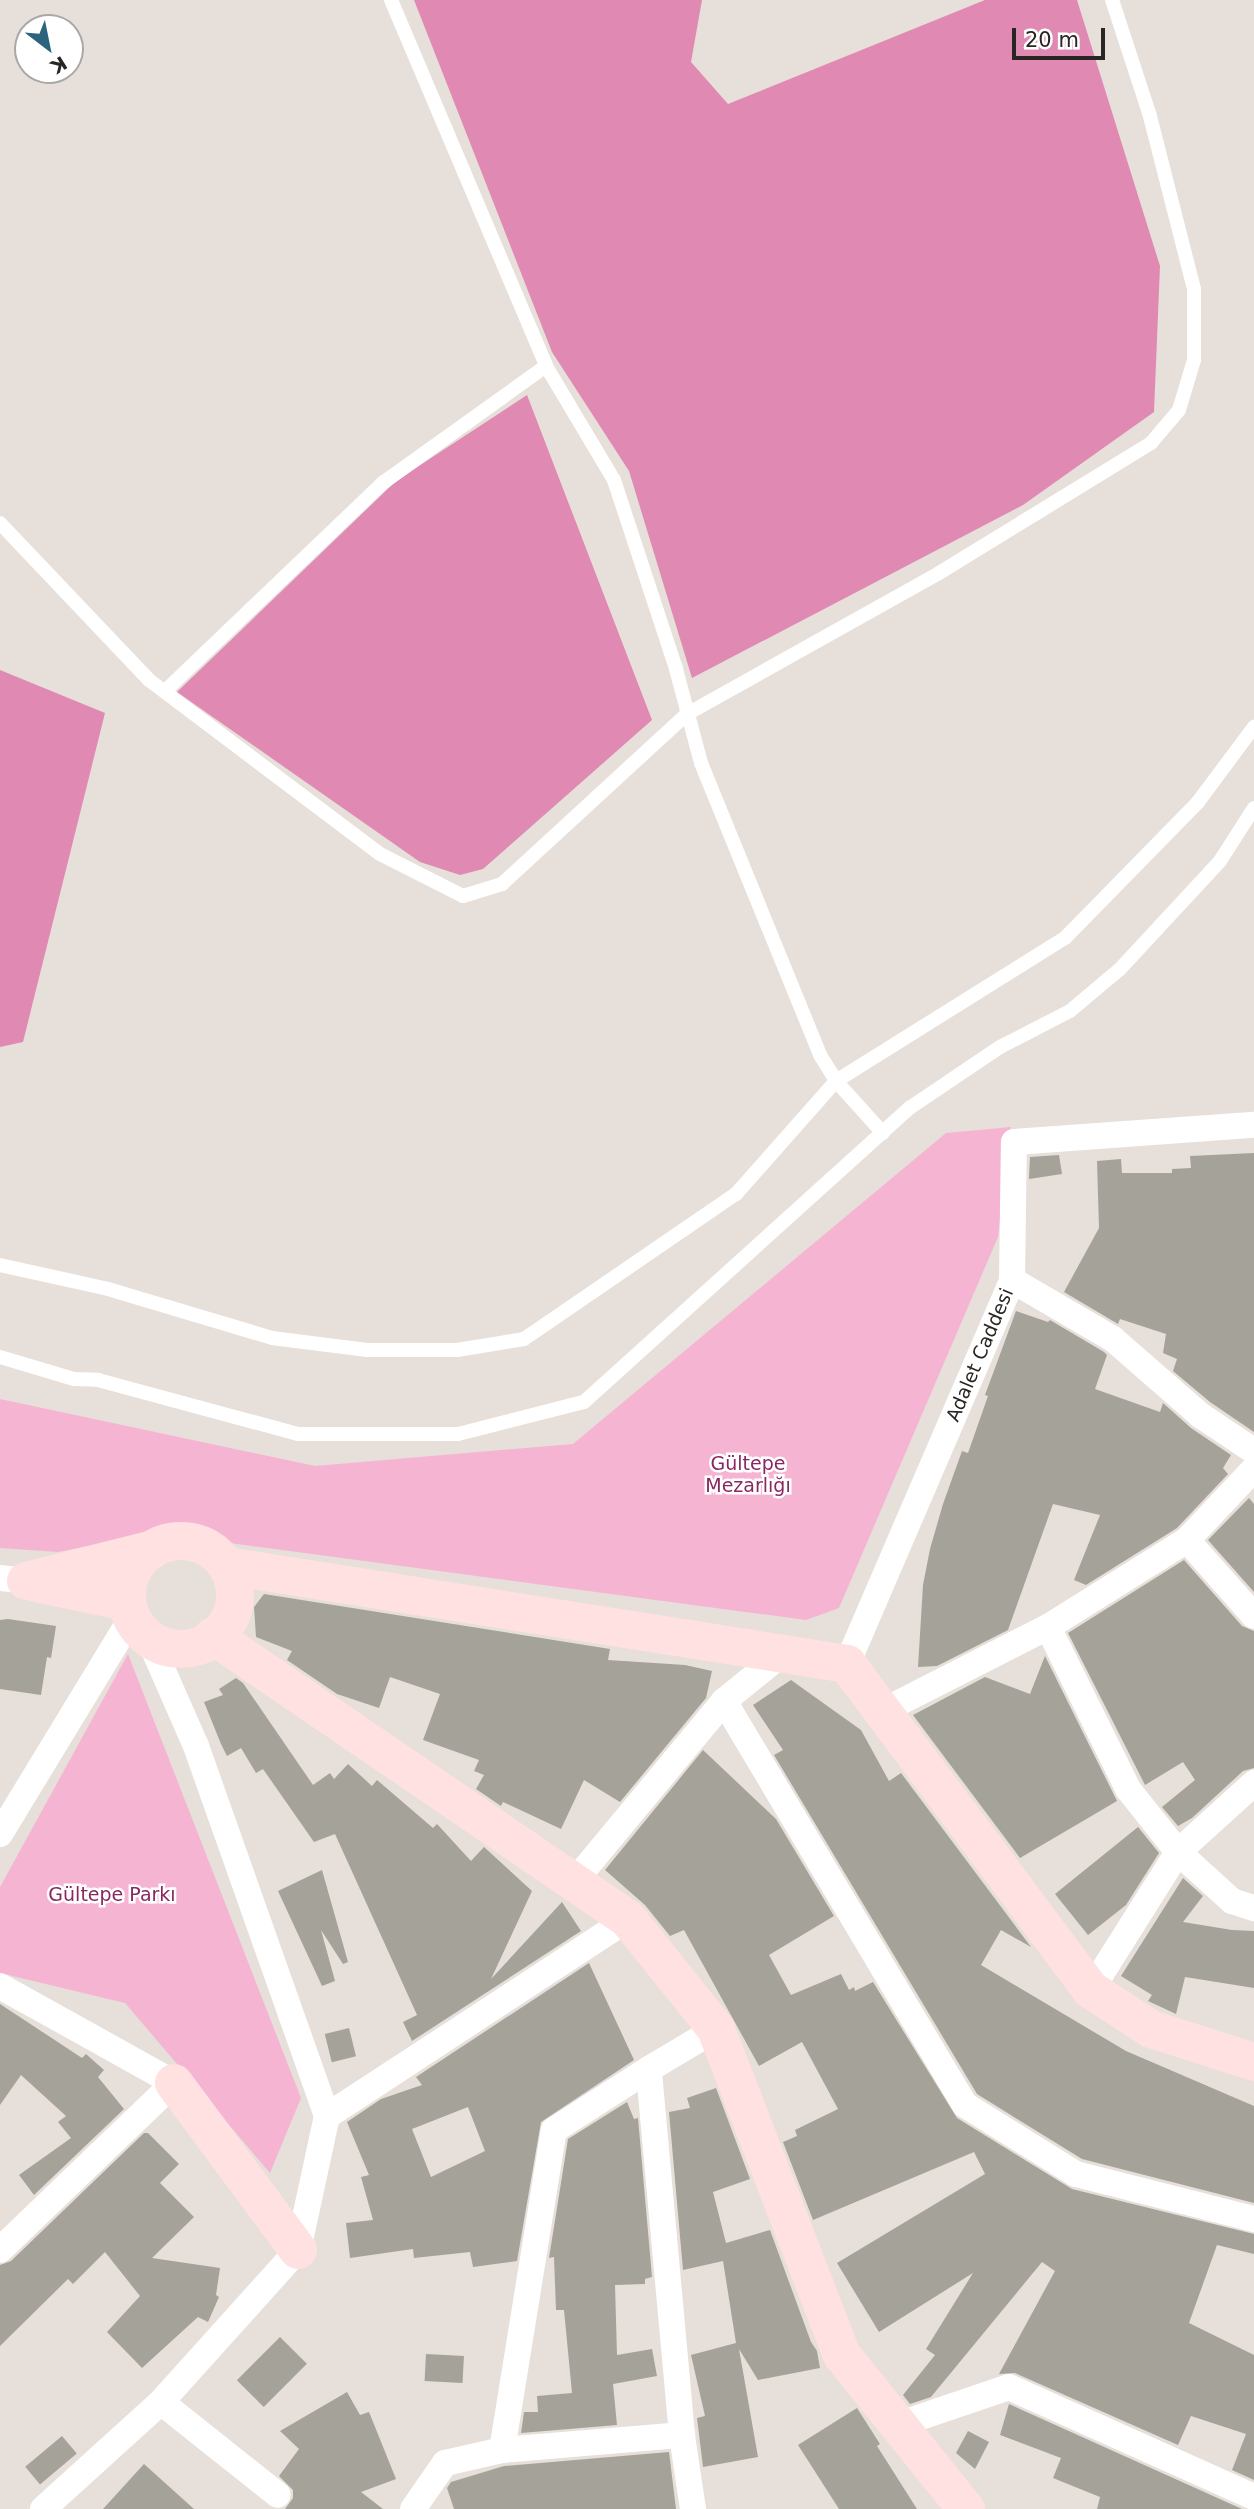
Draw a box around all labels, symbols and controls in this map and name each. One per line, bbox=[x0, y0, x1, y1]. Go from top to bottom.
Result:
north arrow bbox=[14, 14, 84, 84]
scale bar bbox=[1016, 14, 1109, 58]
text: 20 m bbox=[1025, 28, 1079, 52]
text: K bbox=[47, 52, 71, 78]
street label: Adalet Caddesi bbox=[942, 1285, 1018, 1425]
park label: Gültepe Mezarlığı bbox=[705, 1453, 791, 1497]
park label: Gültepe Parkı bbox=[48, 1884, 176, 1906]

